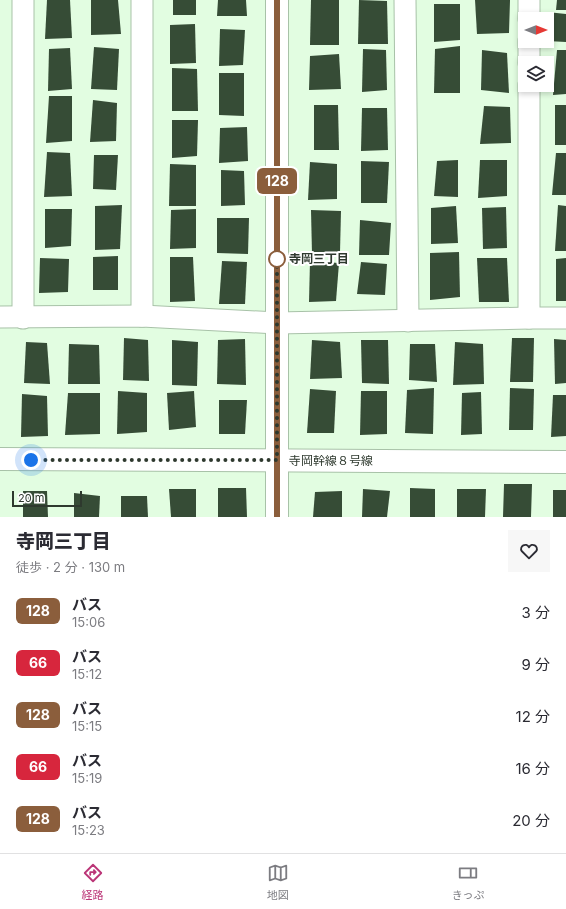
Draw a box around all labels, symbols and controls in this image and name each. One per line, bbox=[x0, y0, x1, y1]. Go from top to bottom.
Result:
north arrow bbox=[518, 12, 554, 48]
map controls bbox=[518, 12, 554, 92]
button: layers bbox=[518, 56, 554, 92]
line badge: 128 bbox=[254, 168, 300, 194]
text: 128 bbox=[265, 172, 289, 189]
marker: 寺岡三丁目 bbox=[268, 250, 286, 268]
place label: 寺岡三丁目 bbox=[289, 251, 349, 266]
your location bbox=[21, 450, 41, 470]
street label: 寺岡幹線８号線 bbox=[289, 453, 373, 468]
scale bar bbox=[12, 489, 82, 508]
text: 20 m bbox=[18, 491, 44, 505]
text: 寺岡三丁目 bbox=[16, 530, 111, 553]
button: heart bbox=[508, 530, 550, 572]
text: 徒歩 · 2 分 · 130 m bbox=[16, 559, 125, 575]
text: バス bbox=[72, 595, 102, 614]
text: 128 bbox=[26, 602, 50, 619]
text: 3 分 bbox=[522, 603, 550, 622]
text: 15:06 bbox=[72, 614, 105, 630]
text: バス bbox=[72, 647, 102, 666]
text: 66 bbox=[29, 654, 47, 671]
text: 9 分 bbox=[521, 655, 550, 674]
text: 15:12 bbox=[72, 666, 102, 682]
text: バス bbox=[72, 699, 102, 718]
text: 128 bbox=[26, 706, 50, 723]
text: 12 分 bbox=[516, 707, 550, 726]
text: 15:15 bbox=[72, 718, 102, 734]
text: バス bbox=[72, 751, 102, 770]
text: 66 bbox=[29, 758, 47, 775]
text: 16 分 bbox=[515, 759, 550, 778]
text: 15:19 bbox=[72, 770, 102, 786]
text: バス bbox=[72, 803, 102, 822]
text: 128 bbox=[26, 810, 50, 827]
text: 20 分 bbox=[512, 811, 550, 830]
text: 15:23 bbox=[72, 822, 105, 838]
tab: 経路 bbox=[82, 862, 104, 902]
tab: 地図 bbox=[267, 862, 289, 902]
tab: きっぷ bbox=[452, 862, 484, 902]

